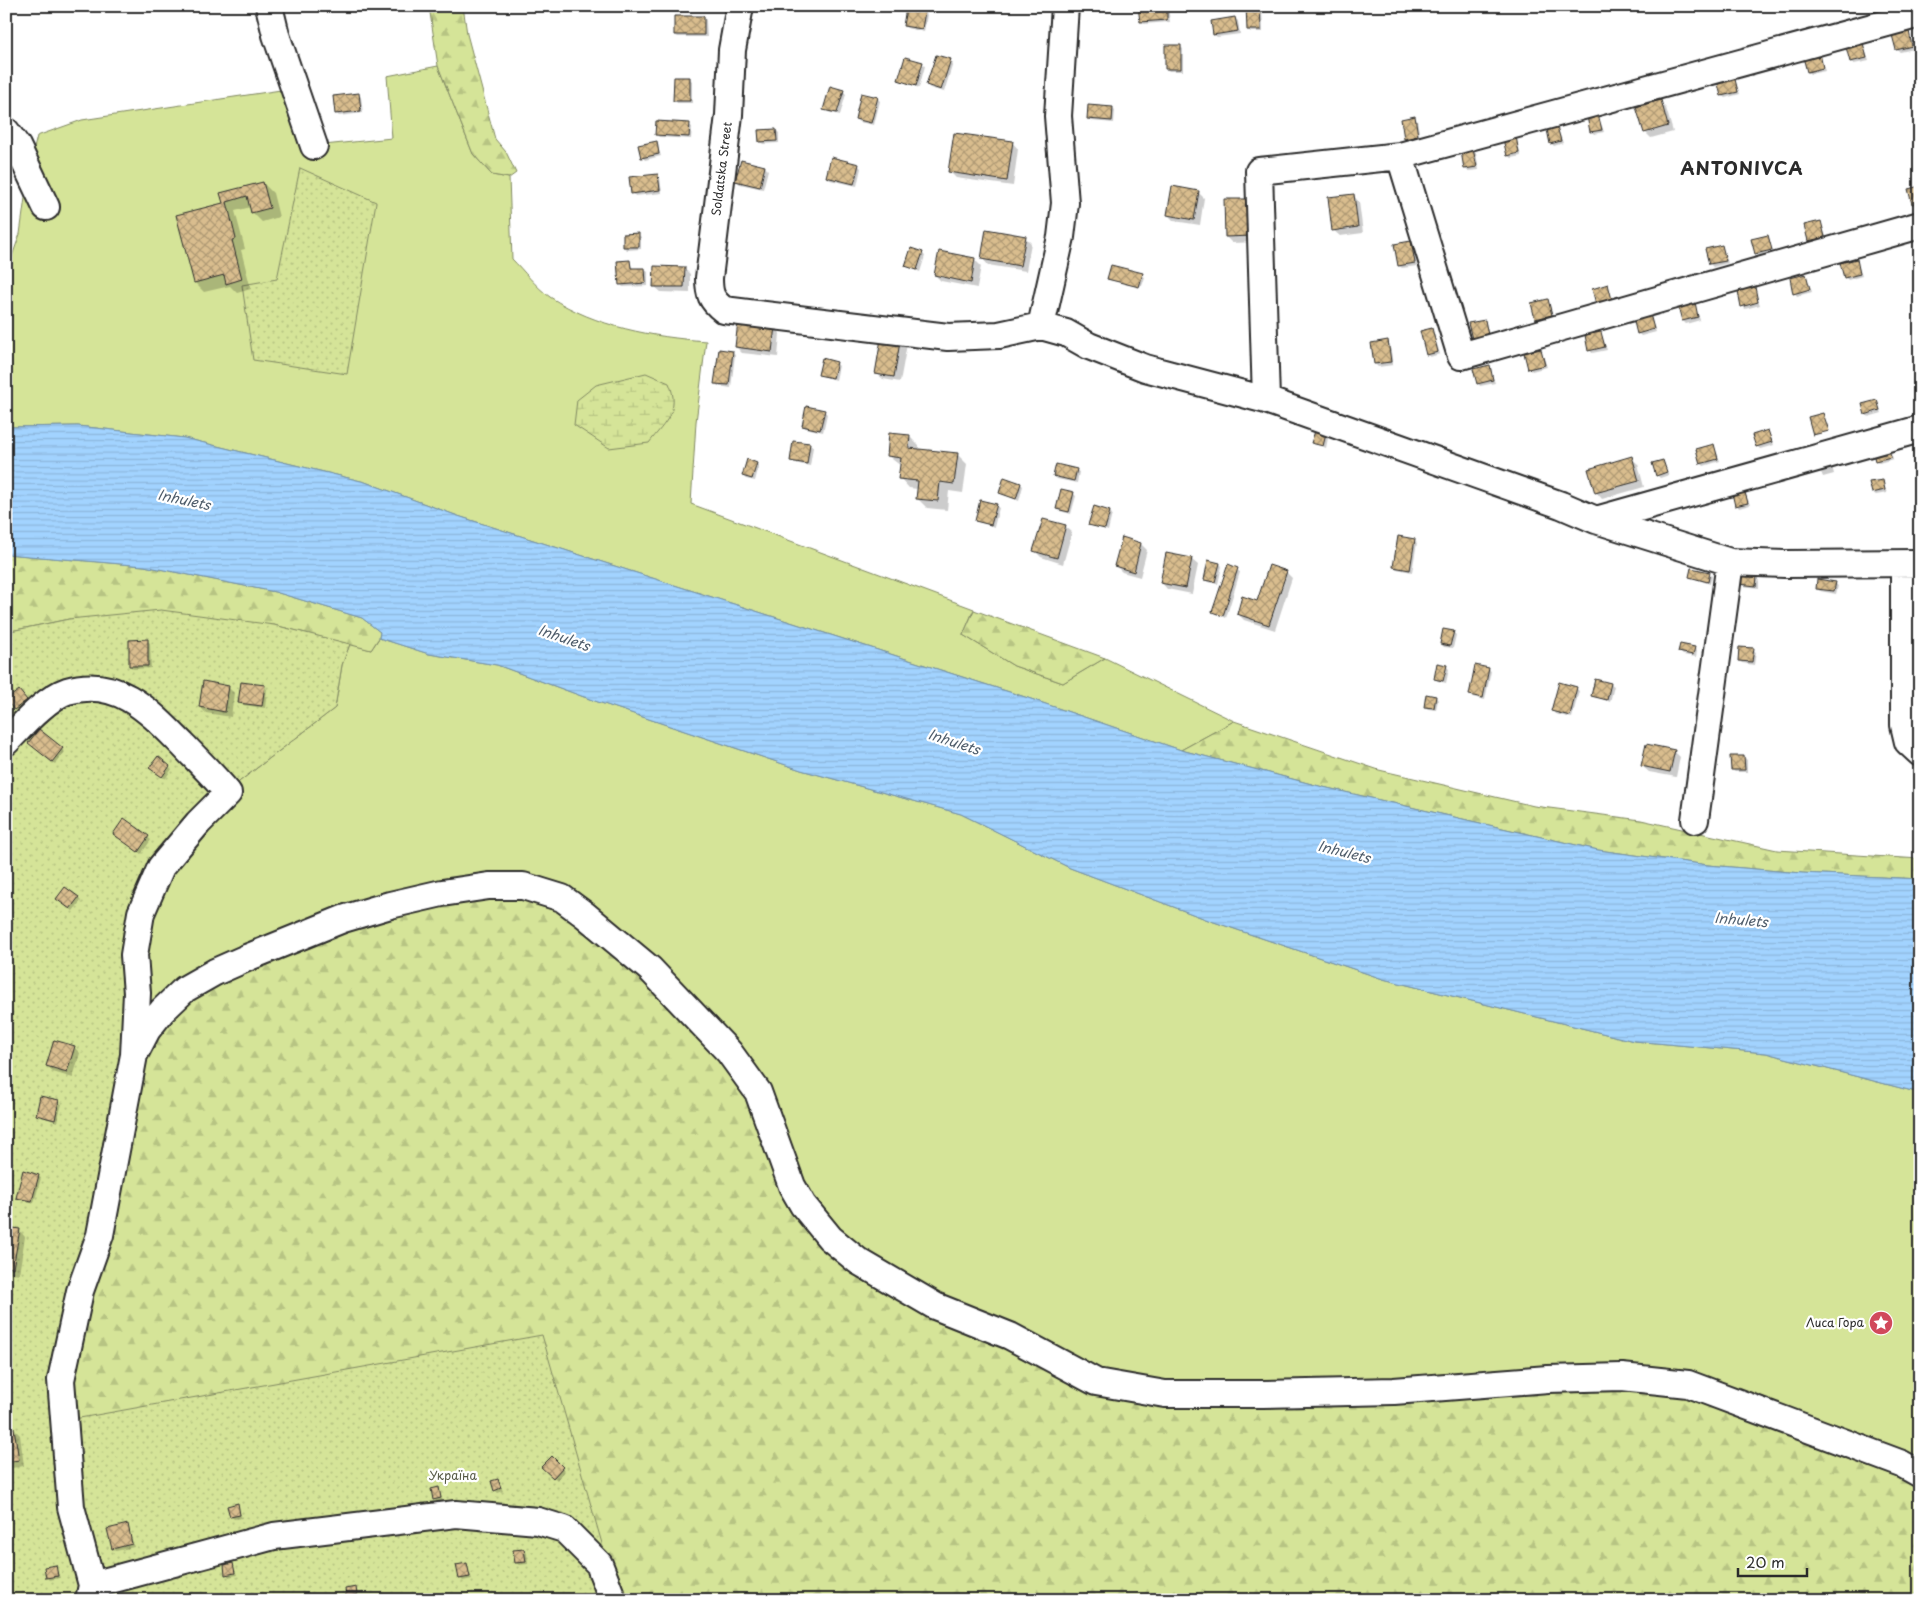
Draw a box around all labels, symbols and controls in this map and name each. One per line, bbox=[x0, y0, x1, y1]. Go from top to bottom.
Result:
street label: Soldatska Street bbox=[706, 120, 736, 217]
district label: ANTONIVCA bbox=[1680, 154, 1804, 181]
water label: Inhulets bbox=[156, 484, 214, 516]
water label: Inhulets bbox=[536, 619, 594, 657]
water label: Inhulets bbox=[926, 723, 984, 760]
water label: Inhulets bbox=[1316, 835, 1374, 868]
water label: Inhulets bbox=[1714, 907, 1770, 932]
place icon: Лиса Гора bbox=[1868, 1310, 1894, 1336]
place label: Лиса Гора bbox=[1806, 1313, 1865, 1331]
park label: Україна bbox=[429, 1466, 478, 1484]
scale bar bbox=[1738, 1546, 1807, 1578]
text: 20 m bbox=[1746, 1550, 1785, 1573]

